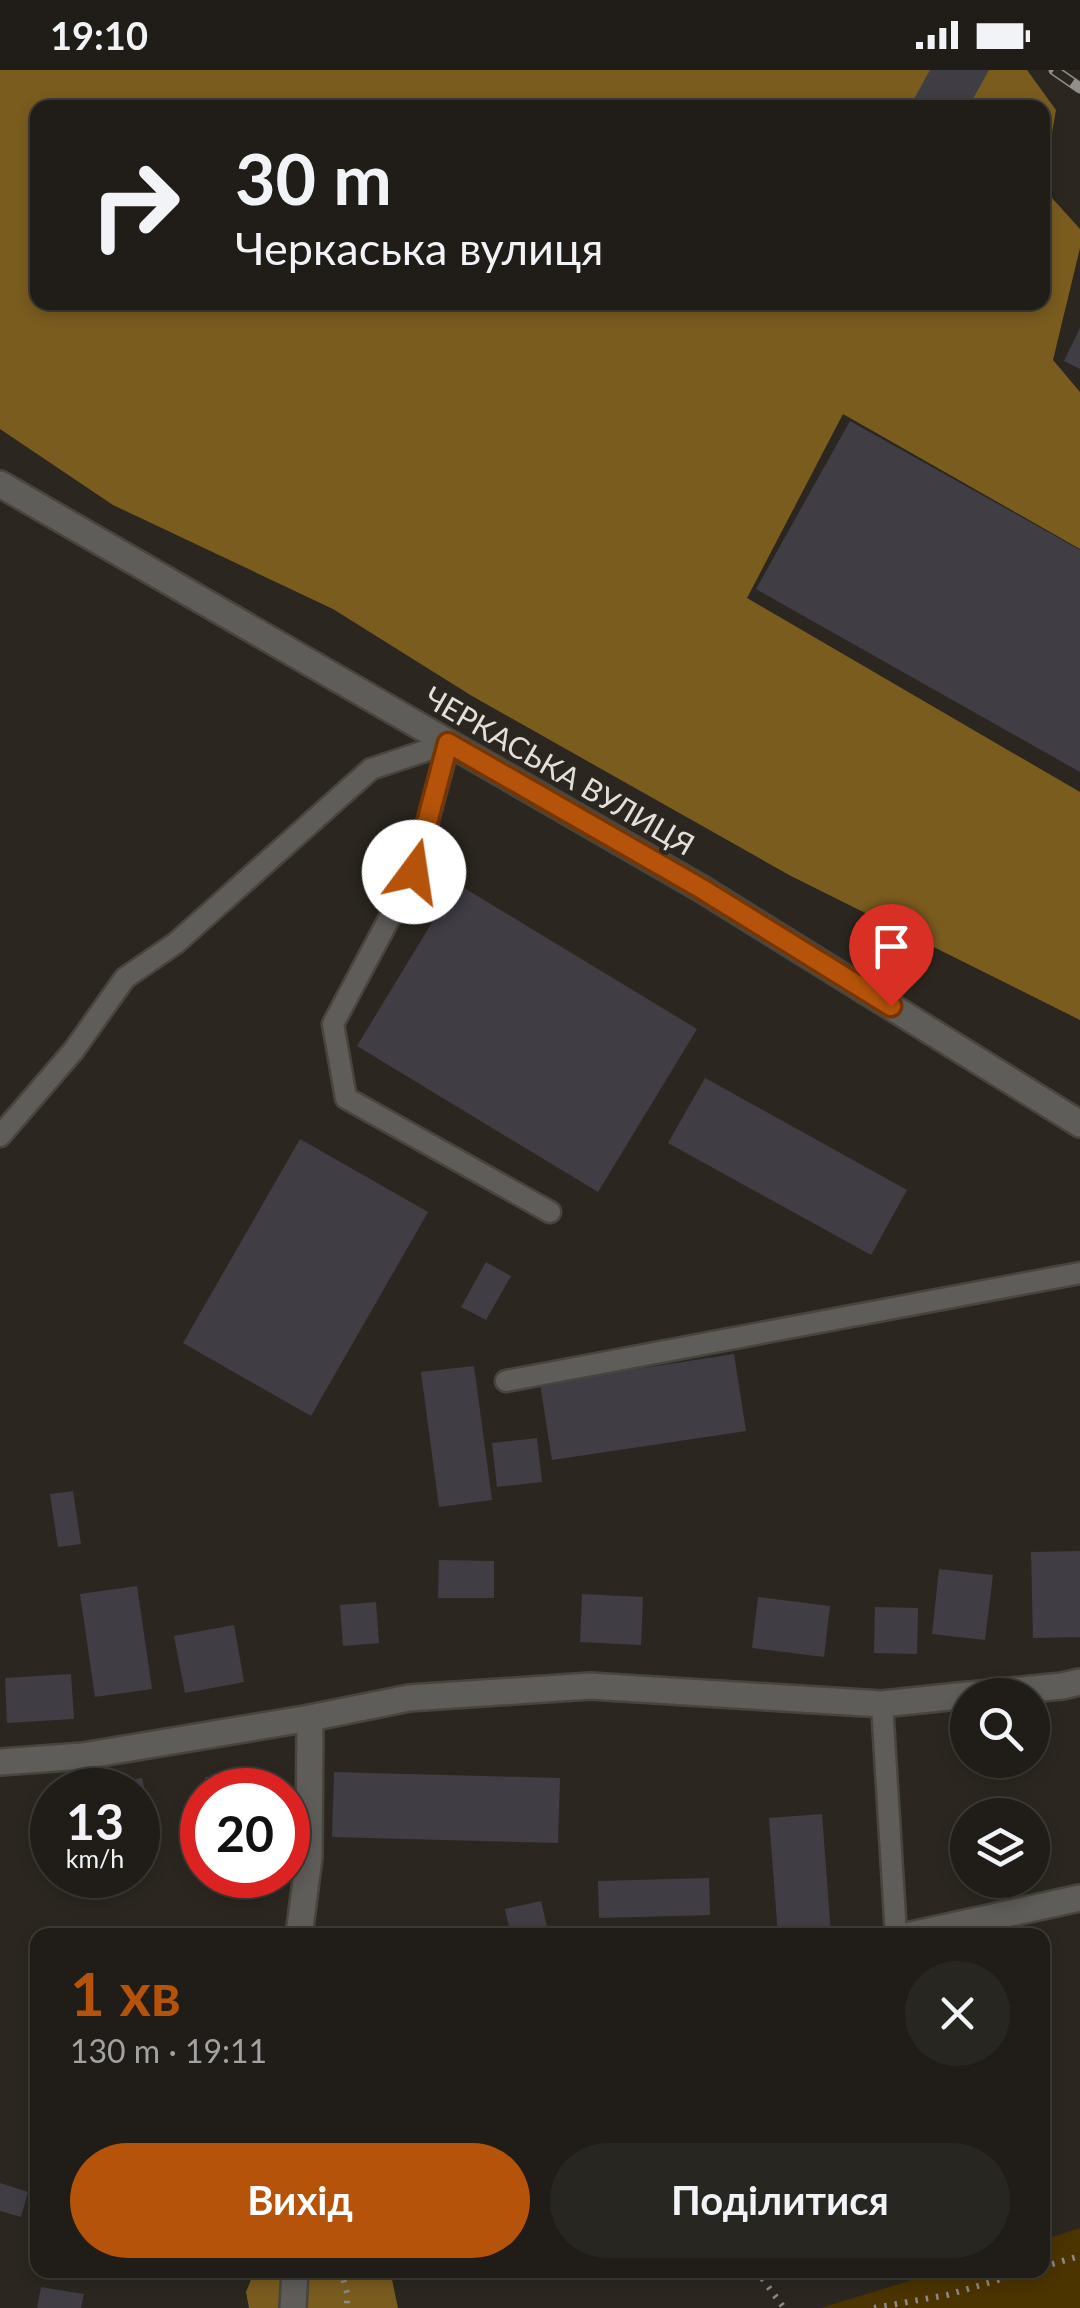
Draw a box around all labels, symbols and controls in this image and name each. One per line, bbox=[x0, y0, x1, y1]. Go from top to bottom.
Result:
text: 19:10 bbox=[50, 12, 148, 58]
text: 30 m bbox=[235, 136, 392, 220]
icon: right bbox=[70, 140, 200, 270]
text: Черкаська вулиця bbox=[235, 221, 603, 275]
street label: ЧЕРКАСЬКА ВУЛИЦЯ bbox=[419, 678, 701, 862]
position arrow bbox=[362, 820, 466, 924]
pin bbox=[849, 904, 934, 1007]
icon: arrive bbox=[864, 919, 919, 974]
map controls bbox=[950, 1678, 1050, 1898]
button: search bbox=[950, 1678, 1050, 1778]
speed limit sign: 20 bbox=[180, 1768, 310, 1898]
text: 13 bbox=[66, 1791, 124, 1851]
button: layers bbox=[950, 1798, 1050, 1898]
text: km/h bbox=[66, 1843, 124, 1873]
text: 1 хв bbox=[70, 1957, 181, 2029]
button: close bbox=[905, 1961, 1010, 2066]
text: 130 m · 19:11 bbox=[70, 2031, 267, 2070]
button: Вихід bbox=[70, 2143, 530, 2258]
button: Поділитися bbox=[550, 2143, 1010, 2258]

